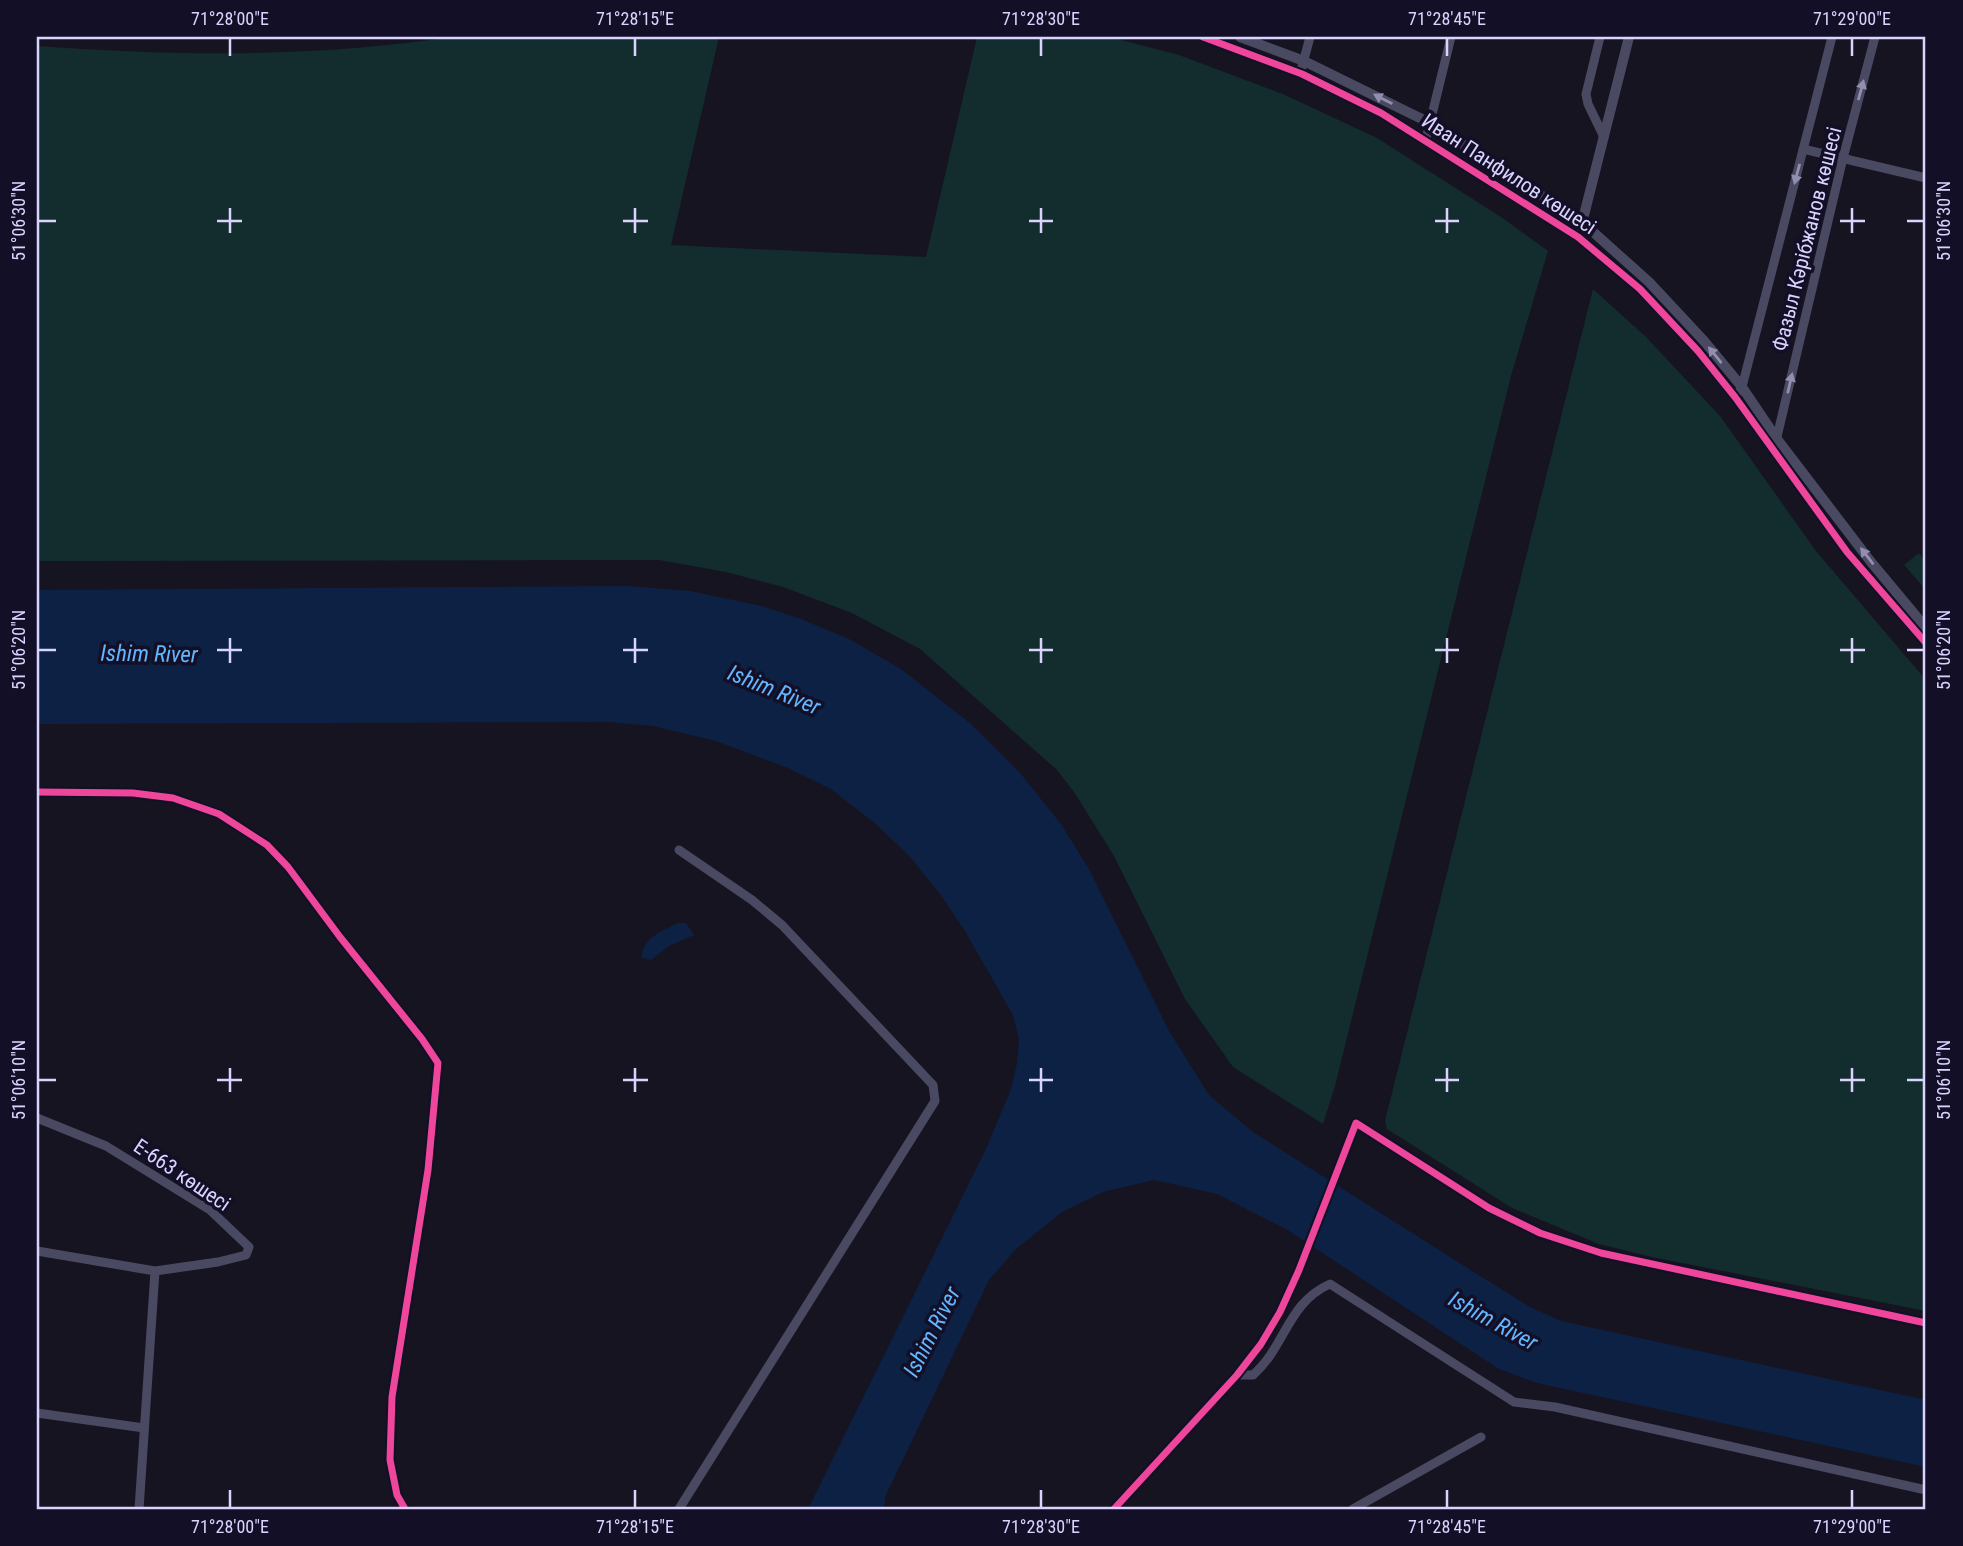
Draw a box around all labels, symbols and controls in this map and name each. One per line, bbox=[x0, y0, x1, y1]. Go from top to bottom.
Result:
text: 71°28'00"E bbox=[191, 8, 269, 29]
text: 71°28'15"E bbox=[596, 8, 674, 29]
text: 71°28'30"E bbox=[1002, 8, 1080, 29]
text: 71°28'45"E bbox=[1408, 8, 1486, 29]
text: 71°29'00"E bbox=[1813, 8, 1891, 29]
one-way arrow bbox=[1856, 79, 1867, 101]
one-way arrow bbox=[1372, 93, 1392, 105]
street label: Иван Панфилов көшесі bbox=[1417, 109, 1601, 239]
street label: Фазыл Кәрібжанов көшесі bbox=[1768, 124, 1846, 354]
one-way arrow bbox=[1791, 163, 1802, 185]
text: 51°06'30"N bbox=[8, 181, 29, 261]
text: 51°06'30"N bbox=[1933, 181, 1954, 261]
one-way arrow bbox=[1708, 347, 1723, 365]
one-way arrow bbox=[1785, 372, 1796, 394]
one-way arrow bbox=[1859, 548, 1874, 566]
text: 51°06'20"N bbox=[8, 610, 29, 690]
text: 51°06'20"N bbox=[1933, 610, 1954, 690]
water label: Ishim River bbox=[100, 640, 199, 668]
water label: Ishim River bbox=[724, 659, 825, 721]
text: 51°06'10"N bbox=[8, 1040, 29, 1120]
text: 51°06'10"N bbox=[1933, 1040, 1954, 1120]
street label: Е-663 көшесі bbox=[129, 1134, 235, 1216]
water label: Ishim River bbox=[898, 1281, 967, 1381]
water label: Ishim River bbox=[1444, 1286, 1543, 1357]
text: 71°28'00"E bbox=[191, 1516, 269, 1537]
text: 71°28'15"E bbox=[596, 1516, 674, 1537]
text: 71°28'30"E bbox=[1002, 1516, 1080, 1537]
text: 71°28'45"E bbox=[1408, 1516, 1486, 1537]
text: 71°29'00"E bbox=[1813, 1516, 1891, 1537]

